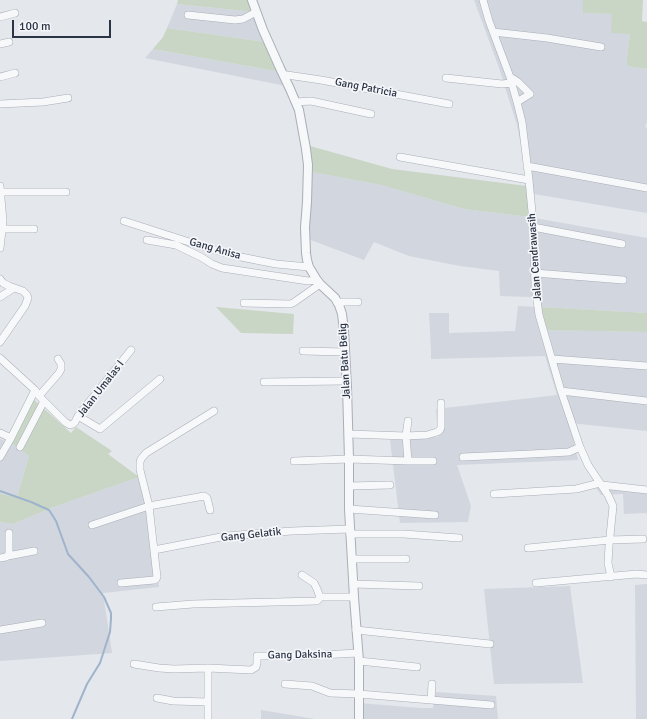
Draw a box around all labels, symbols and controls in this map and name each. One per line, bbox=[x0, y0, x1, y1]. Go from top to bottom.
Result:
scale bar bbox=[14, 12, 113, 38]
text: 100 m bbox=[19, 19, 51, 34]
street label: Gang Patricia bbox=[334, 75, 398, 101]
street label: Jalan Cendrawasih bbox=[525, 213, 545, 301]
street label: Gang Anisa bbox=[188, 235, 242, 263]
street label: Jalan Batu Belig bbox=[336, 323, 354, 399]
street label: Jalan Umalas I bbox=[75, 358, 127, 420]
street label: Gang Gelatik bbox=[220, 525, 282, 545]
street label: Gang Daksina bbox=[268, 648, 332, 662]

